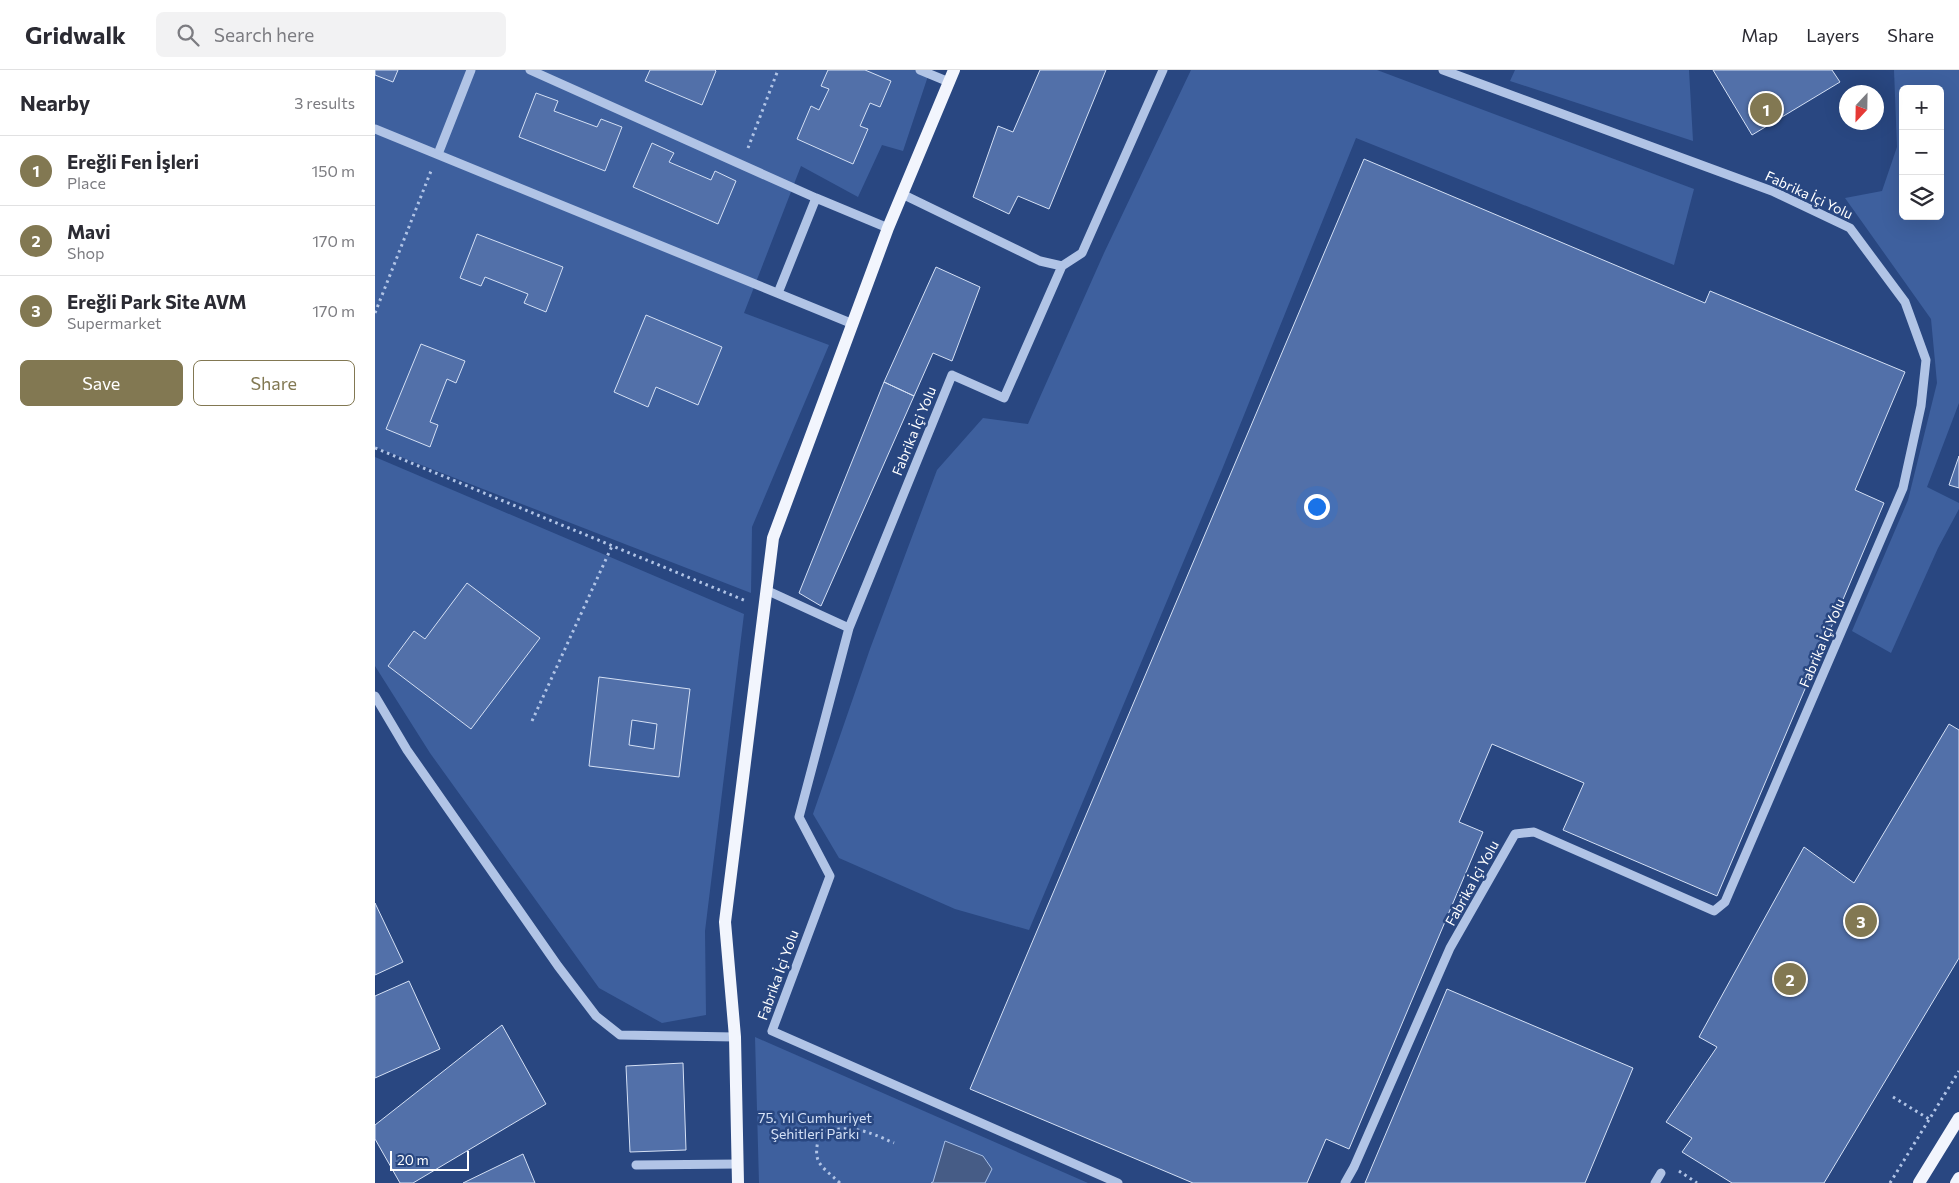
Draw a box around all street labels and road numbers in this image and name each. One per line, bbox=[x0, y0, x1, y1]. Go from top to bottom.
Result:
street label: Fabrika İçi Yolu bbox=[1763, 167, 1856, 222]
street label: Fabrika İçi Yolu bbox=[888, 384, 939, 478]
street label: Fabrika İçi Yolu bbox=[1795, 596, 1848, 690]
street label: Fabrika İçi Yolu bbox=[1441, 837, 1502, 928]
street label: Fabrika İçi Yolu bbox=[753, 927, 802, 1022]

